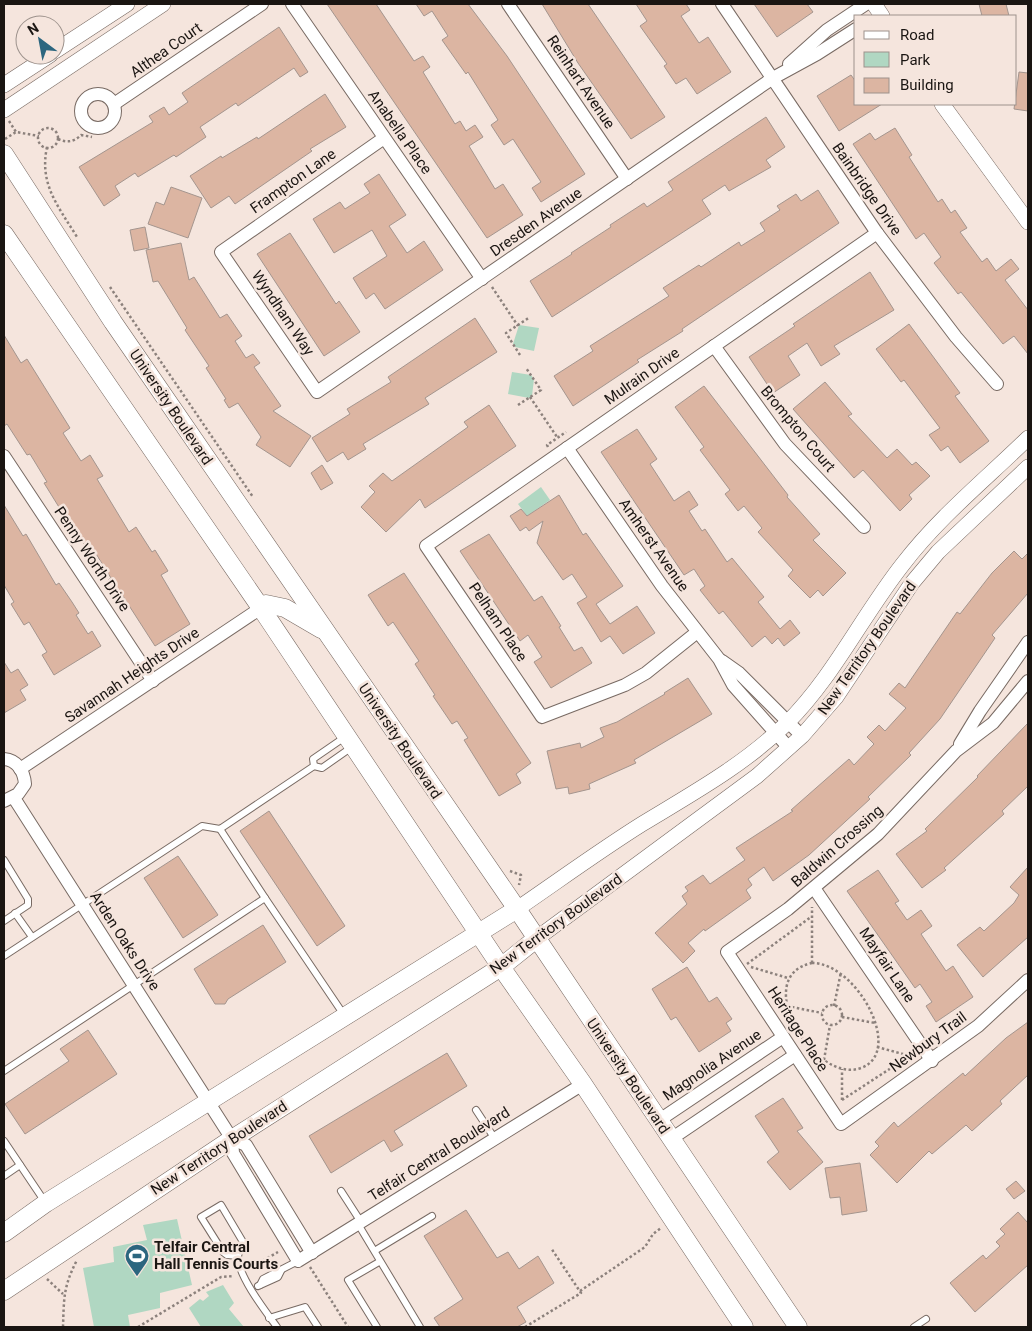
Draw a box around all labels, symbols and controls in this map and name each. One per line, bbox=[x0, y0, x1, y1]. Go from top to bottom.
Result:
north arrow bbox=[15, 15, 65, 65]
legend bbox=[854, 15, 1017, 105]
street label: Althea Court bbox=[127, 19, 205, 81]
text: N bbox=[25, 20, 42, 38]
text: Road bbox=[900, 26, 934, 44]
street label: Reinhart Avenue bbox=[543, 32, 619, 132]
text: Park bbox=[900, 51, 931, 69]
text: Building bbox=[900, 76, 954, 94]
street label: Anabella Place bbox=[364, 86, 436, 178]
street label: Bainbridge Drive bbox=[828, 139, 906, 239]
street label: Frampton Lane bbox=[247, 145, 339, 217]
street label: Dresden Avenue bbox=[487, 184, 585, 260]
street label: Wyndham Way bbox=[248, 267, 318, 359]
street label: Mulrain Drive bbox=[601, 344, 683, 408]
street label: University Boulevard bbox=[126, 346, 216, 468]
street label: Brompton Court bbox=[757, 382, 839, 476]
street label: Amherst Avenue bbox=[615, 495, 693, 595]
street label: Penny Worth Drive bbox=[50, 503, 134, 615]
street label: New Territory Boulevard bbox=[814, 578, 920, 718]
street label: Pelham Place bbox=[465, 579, 531, 665]
street label: Savannah Heights Drive bbox=[61, 623, 203, 727]
street label: University Boulevard bbox=[355, 680, 445, 802]
street label: Baldwin Crossing bbox=[787, 801, 887, 891]
street label: New Territory Boulevard bbox=[486, 870, 626, 978]
street label: Arden Oaks Drive bbox=[86, 888, 164, 994]
street label: Mayfair Lane bbox=[855, 924, 919, 1006]
street label: Heritage Place bbox=[764, 983, 832, 1075]
street label: Newbury Trail bbox=[886, 1008, 970, 1076]
street label: University Boulevard bbox=[583, 1015, 673, 1137]
street label: Magnolia Avenue bbox=[659, 1025, 765, 1105]
street label: New Territory Boulevard bbox=[147, 1097, 291, 1199]
street label: Telfair Central Boulevard bbox=[365, 1103, 513, 1205]
place label: Telfair Central Hall Tennis Courts bbox=[154, 1238, 278, 1273]
sports icon: Telfair Central Hall Tennis Courts bbox=[124, 1243, 150, 1277]

